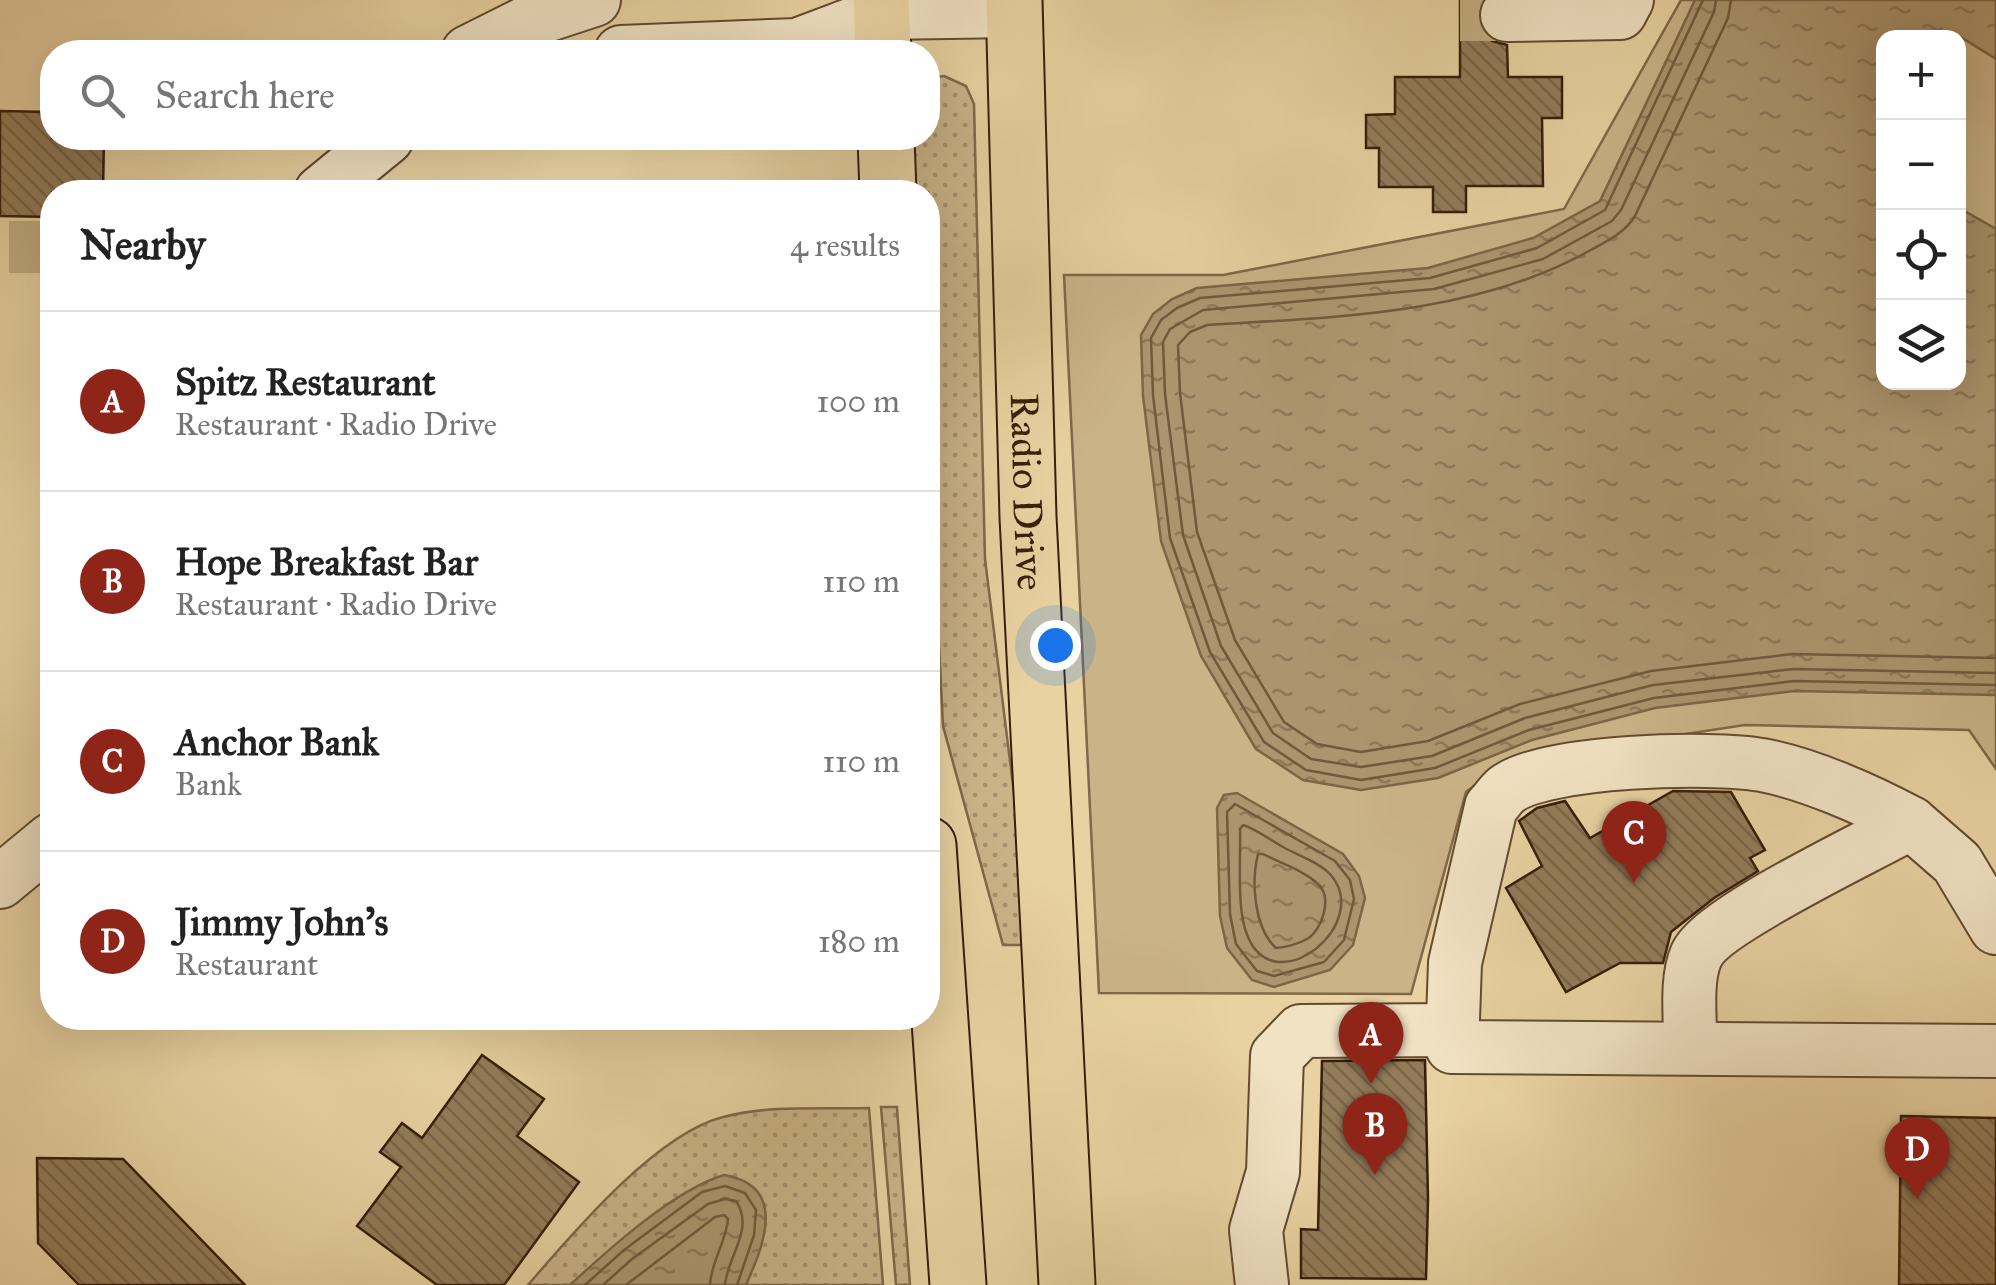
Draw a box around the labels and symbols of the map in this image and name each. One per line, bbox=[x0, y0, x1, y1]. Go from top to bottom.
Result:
street label: Radio Drive bbox=[1000, 392, 1056, 592]
your location bbox=[1030, 620, 1081, 671]
pin: C bbox=[1602, 800, 1666, 883]
pin: A bbox=[1338, 1002, 1404, 1084]
pin: B bbox=[1342, 1092, 1408, 1175]
pin: D bbox=[1884, 1116, 1950, 1199]

